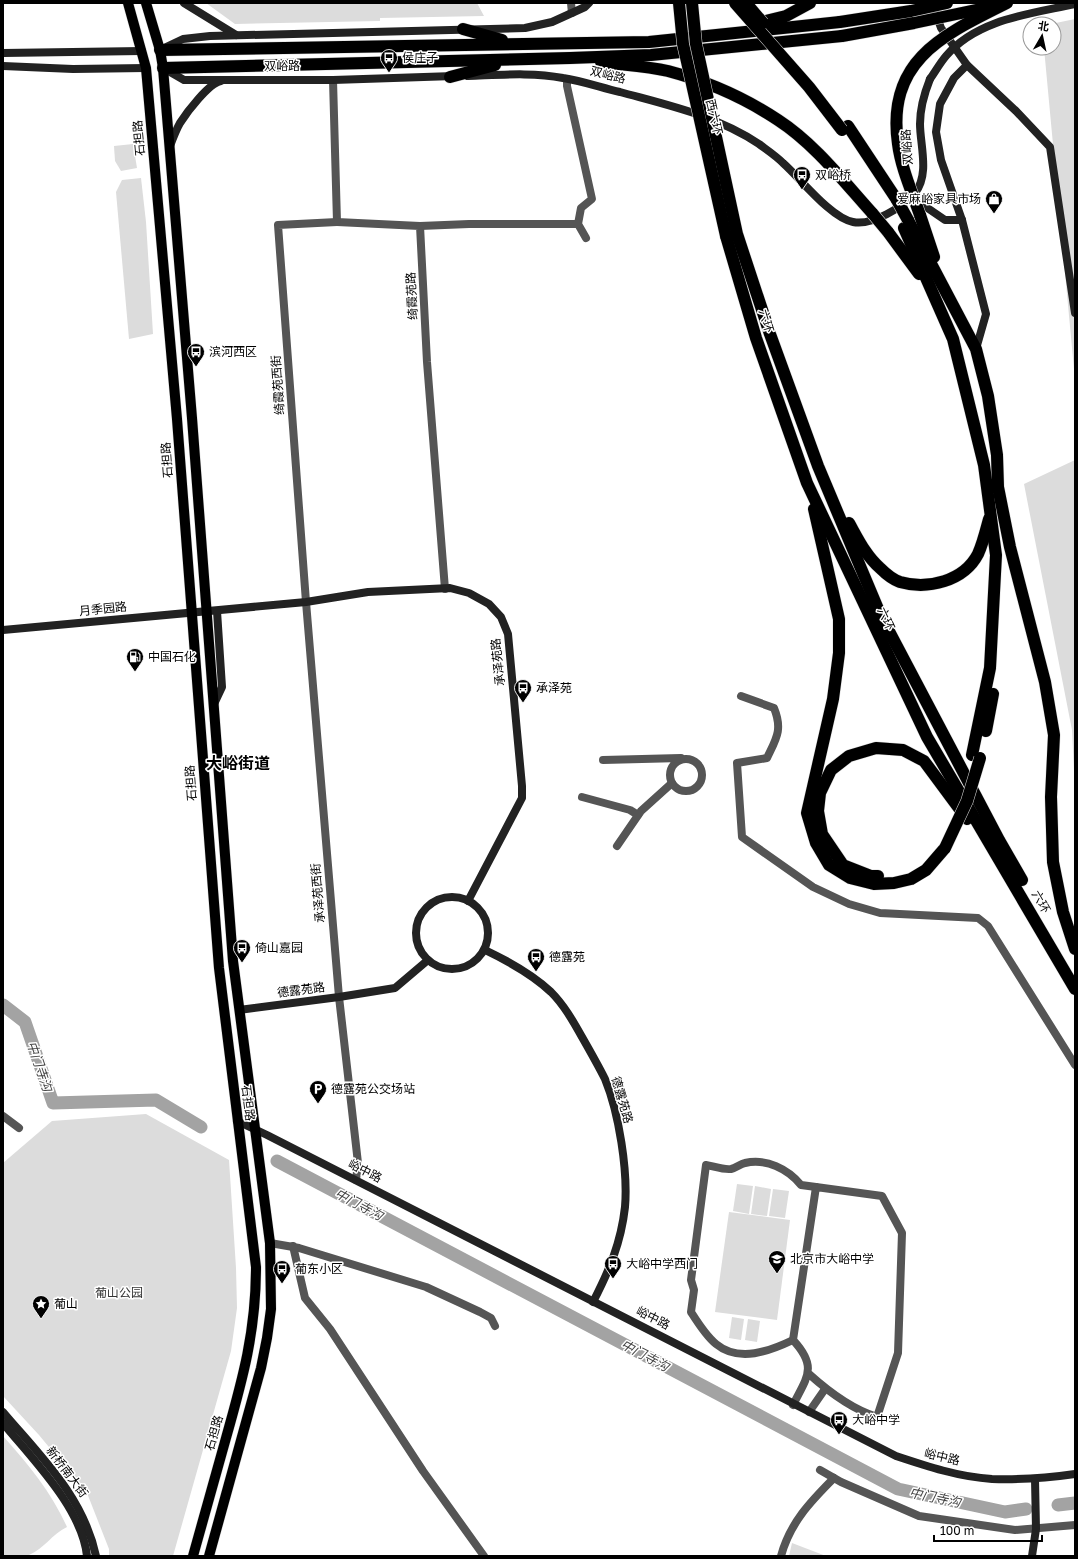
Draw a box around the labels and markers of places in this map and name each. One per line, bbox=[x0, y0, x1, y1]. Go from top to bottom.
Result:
bus stop icon: 侯庄子 bbox=[379, 48, 399, 73]
place label: 侯庄子 bbox=[402, 50, 438, 65]
bus stop icon: 双峪桥 bbox=[792, 165, 812, 190]
place label: 双峪桥 bbox=[815, 167, 851, 182]
shop icon: 爱麻峪家具市场 bbox=[984, 189, 1004, 214]
place label: 爱麻峪家具市场 bbox=[897, 191, 981, 206]
bus stop icon: 滨河西区 bbox=[186, 342, 206, 367]
place label: 滨河西区 bbox=[209, 344, 257, 359]
fuel station icon: 中国石化 bbox=[125, 647, 145, 672]
place label: 中国石化 bbox=[148, 649, 196, 664]
bus stop icon: 承泽苑 bbox=[513, 678, 533, 703]
place label: 承泽苑 bbox=[536, 680, 572, 695]
bus stop icon: 倚山嘉园 bbox=[232, 938, 252, 963]
place label: 倚山嘉园 bbox=[255, 940, 303, 955]
bus stop icon: 德露苑 bbox=[526, 947, 546, 972]
place label: 德露苑 bbox=[549, 949, 585, 964]
parking icon: 德露苑公交场站 bbox=[308, 1079, 328, 1104]
place label: 德露苑公交场站 bbox=[331, 1081, 415, 1096]
school or university icon: 北京市大峪中学 bbox=[767, 1249, 787, 1274]
place label: 北京市大峪中学 bbox=[790, 1251, 874, 1266]
bus stop icon: 大峪中学西门 bbox=[603, 1254, 623, 1279]
place label: 大峪中学西门 bbox=[626, 1256, 698, 1271]
bus stop icon: 葡东小区 bbox=[272, 1259, 292, 1284]
place label: 葡东小区 bbox=[295, 1261, 343, 1276]
place icon: 葡山 bbox=[31, 1294, 51, 1319]
place label: 葡山 bbox=[54, 1296, 78, 1311]
bus stop icon: 大峪中学 bbox=[829, 1410, 849, 1435]
place label: 大峪中学 bbox=[852, 1412, 900, 1427]

